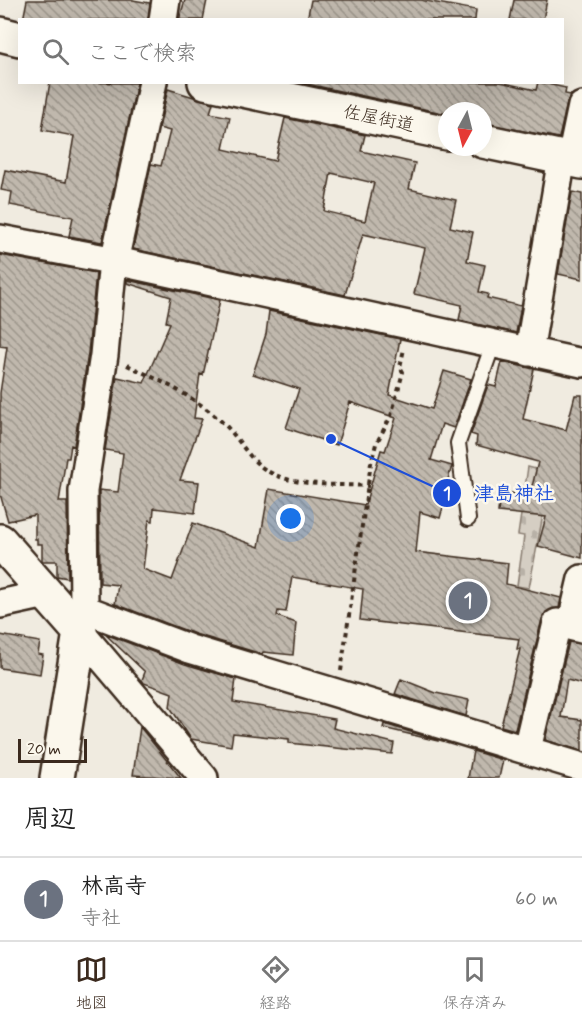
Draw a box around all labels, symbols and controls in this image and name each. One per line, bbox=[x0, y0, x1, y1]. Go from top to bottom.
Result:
search box bbox=[18, 18, 564, 84]
icon: search bbox=[39, 35, 72, 68]
text: ここで検索 bbox=[87, 40, 197, 68]
street label: 佐屋街道 bbox=[341, 100, 417, 138]
north arrow bbox=[438, 102, 492, 156]
callout: 津島神社 bbox=[432, 474, 566, 512]
text: 津島神社 bbox=[474, 481, 554, 508]
text: 1 bbox=[443, 482, 451, 506]
your location bbox=[276, 504, 305, 533]
pin: 1 bbox=[448, 578, 488, 624]
scale bar bbox=[18, 736, 87, 764]
text: 20 m bbox=[27, 739, 61, 760]
text: 周辺 bbox=[24, 803, 76, 837]
text: 林高寺 bbox=[81, 873, 147, 901]
text: 1 bbox=[39, 886, 48, 913]
text: 60 m bbox=[515, 886, 558, 913]
text: 寺社 bbox=[81, 905, 121, 932]
tab: 地図 bbox=[75, 953, 108, 1014]
tab: 経路 bbox=[259, 953, 292, 1014]
tab: 保存済み bbox=[443, 953, 507, 1014]

